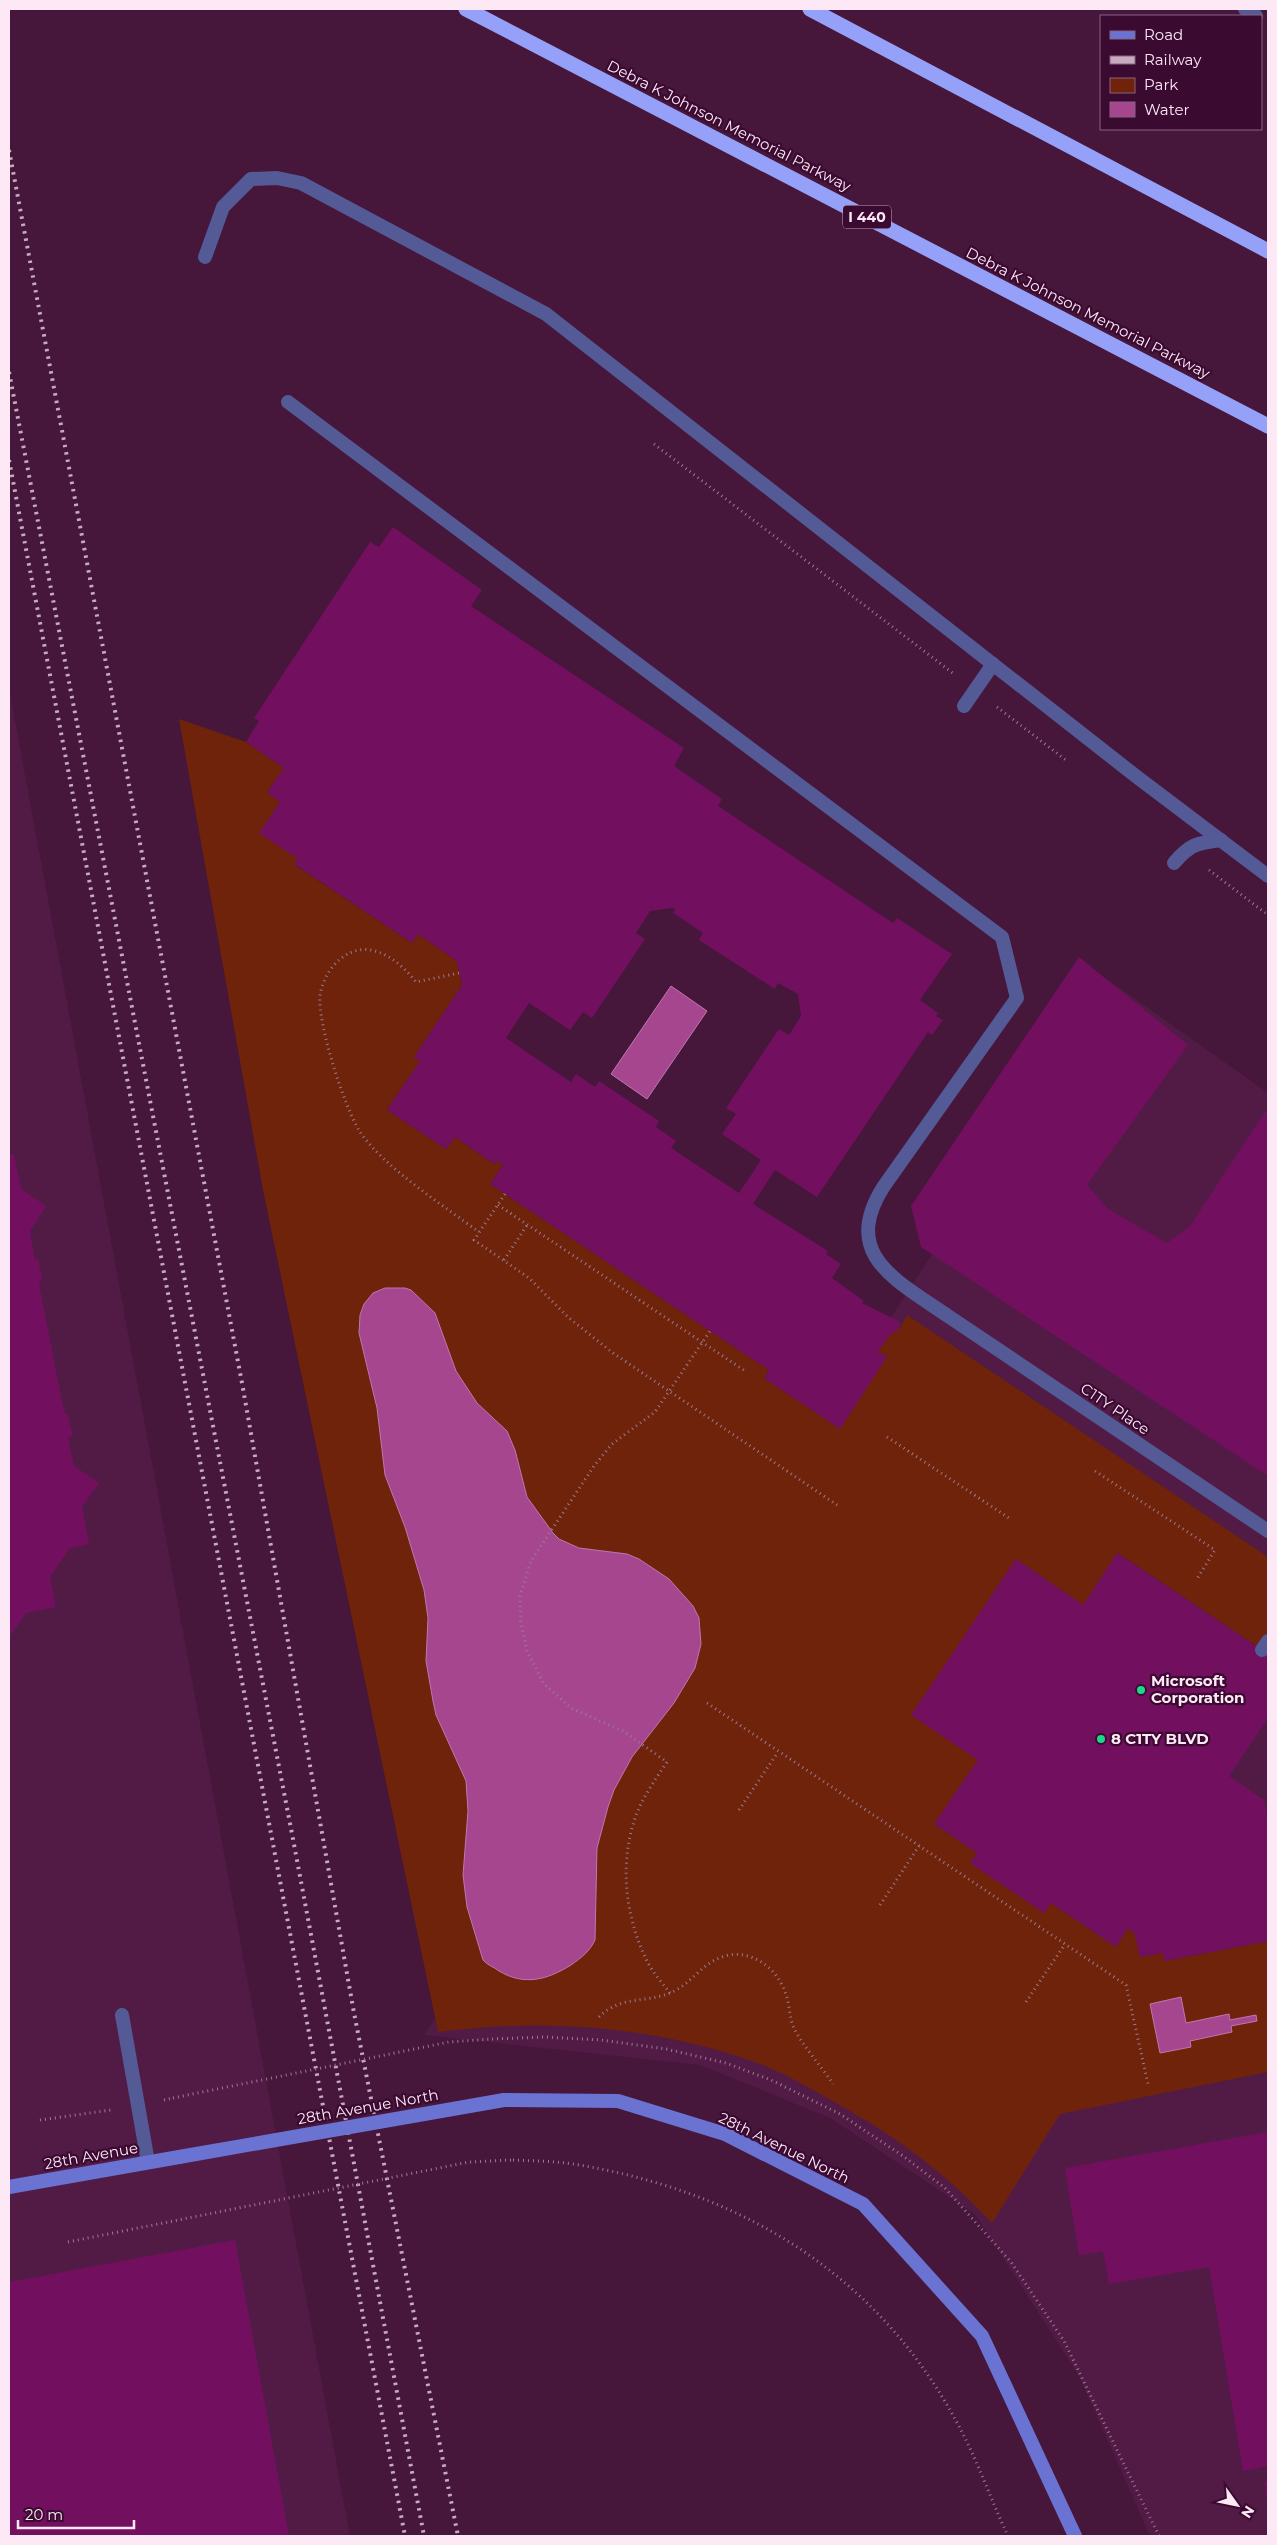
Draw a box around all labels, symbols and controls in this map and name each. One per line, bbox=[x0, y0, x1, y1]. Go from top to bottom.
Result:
legend bbox=[1100, 15, 1262, 130]
text: Road bbox=[1144, 25, 1183, 44]
text: Railway bbox=[1144, 50, 1202, 69]
street label: Debra K Johnson Memorial Parkway bbox=[604, 56, 855, 196]
text: Park bbox=[1144, 75, 1178, 94]
text: Water bbox=[1144, 100, 1190, 119]
road number: I 440 bbox=[843, 206, 891, 228]
street label: Debra K Johnson Memorial Parkway bbox=[963, 243, 1214, 383]
street label: C1TY Place bbox=[1077, 1379, 1153, 1439]
place label: Microsoft Corporation bbox=[1151, 1671, 1244, 1707]
marker: Microsoft Corporation bbox=[1135, 1684, 1147, 1696]
place label: 8 C1TY BLVD bbox=[1111, 1729, 1209, 1748]
marker: 8 C1TY BLVD bbox=[1095, 1733, 1107, 1745]
street label: 28th Avenue North bbox=[296, 2085, 440, 2128]
street label: 28th Avenue North bbox=[716, 2108, 853, 2187]
street label: 28th Avenue bbox=[43, 2138, 139, 2173]
north arrow bbox=[1212, 2480, 1262, 2530]
scale bar bbox=[18, 2498, 134, 2530]
text: N bbox=[1237, 2502, 1259, 2522]
text: 20 m bbox=[25, 2505, 63, 2524]

